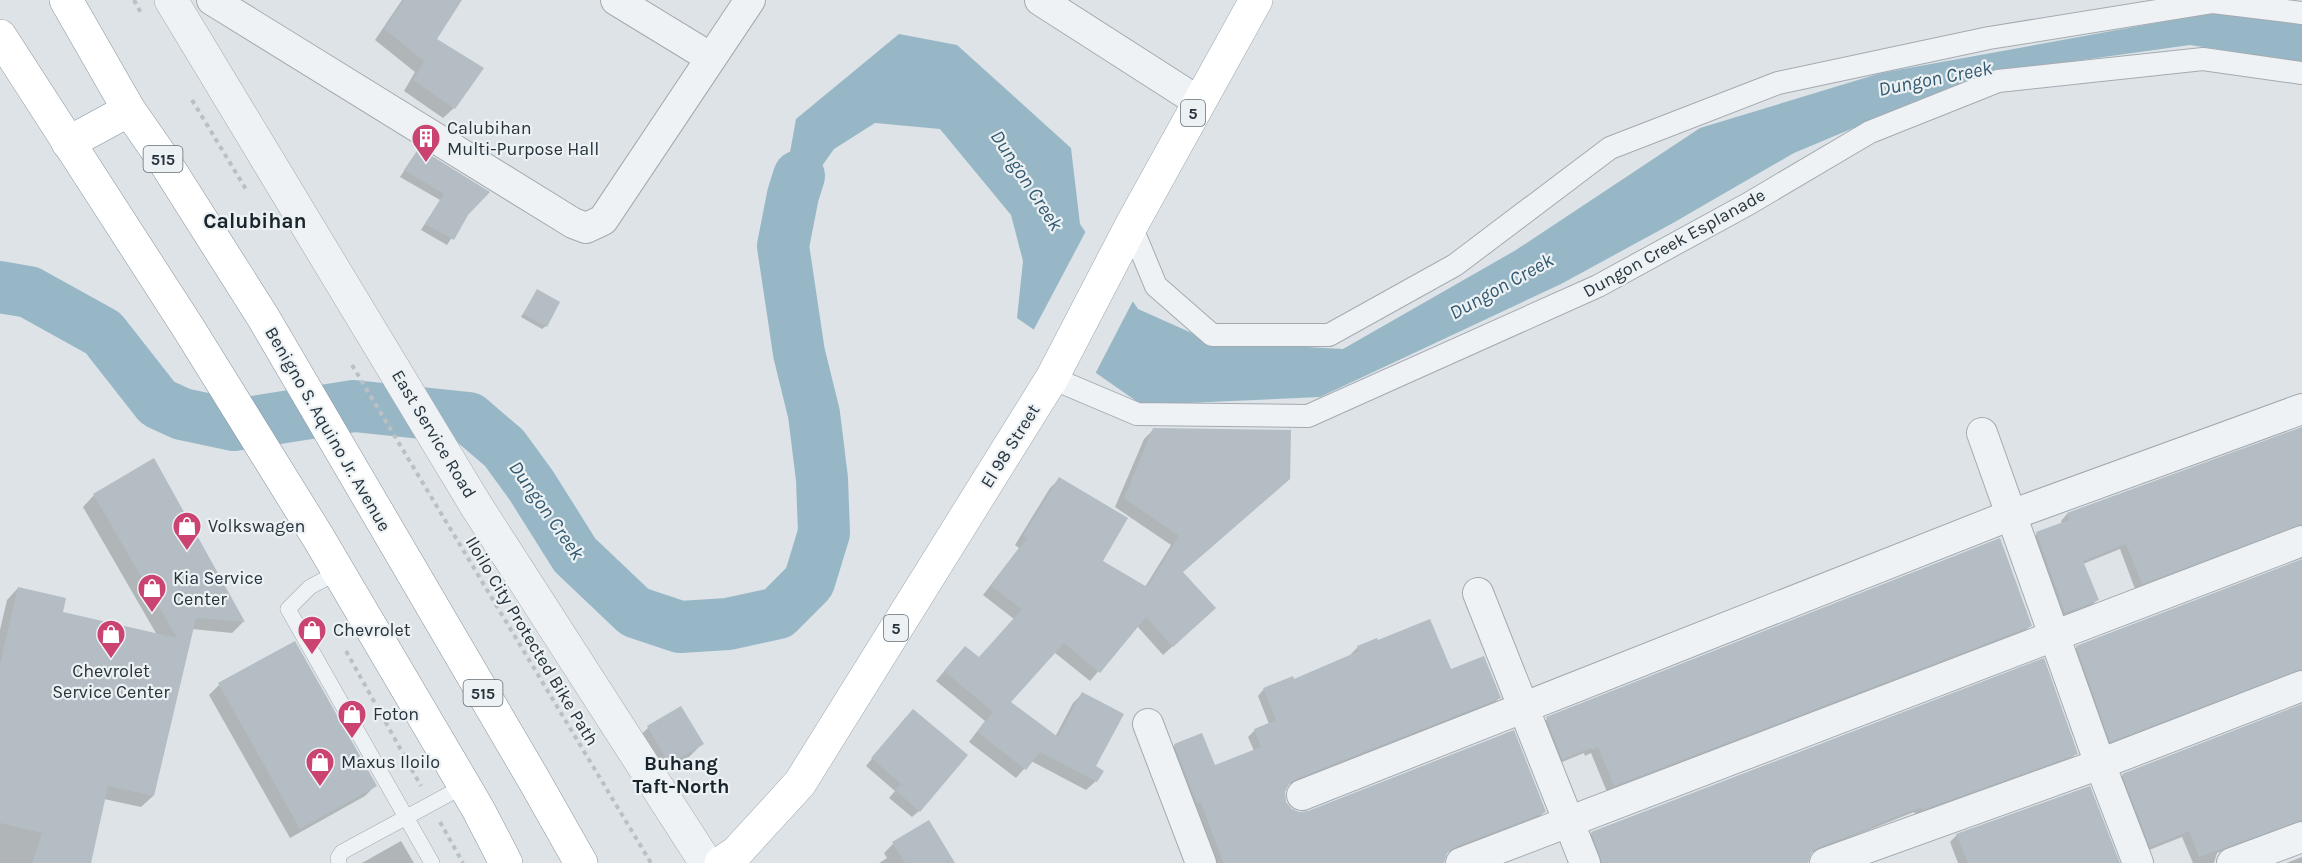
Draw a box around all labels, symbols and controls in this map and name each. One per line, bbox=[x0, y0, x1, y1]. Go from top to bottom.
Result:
water label: Dungon Creek bbox=[1876, 56, 1995, 101]
road number: 5 bbox=[1181, 100, 1205, 126]
place label: Calubihan Multi-Purpose Hall bbox=[447, 117, 599, 160]
building icon: Calubihan Multi-Purpose Hall bbox=[410, 122, 442, 164]
water label: Dungon Creek bbox=[986, 126, 1068, 236]
road number: 515 bbox=[144, 146, 182, 172]
street label: Dungon Creek Esplanade bbox=[1579, 184, 1769, 302]
district label: Calubihan bbox=[203, 209, 307, 233]
water label: Dungon Creek bbox=[1445, 248, 1558, 324]
street label: Benigno S. Aquino Jr. Avenue bbox=[260, 323, 396, 535]
street label: East Service Road bbox=[387, 366, 481, 502]
street label: El 98 Street bbox=[976, 400, 1045, 492]
water label: Dungon Creek bbox=[504, 456, 590, 565]
shop icon: Volkswagen bbox=[171, 510, 203, 552]
place label: Volkswagen bbox=[208, 515, 305, 537]
street label: Iloilo City Protected Bike Path bbox=[461, 532, 603, 750]
place label: Kia Service Center bbox=[173, 567, 263, 610]
shop icon: Kia Service Center bbox=[136, 572, 168, 614]
shop icon: Chevrolet bbox=[296, 614, 328, 656]
road number: 5 bbox=[884, 615, 908, 641]
shop icon: Chevrolet Service Center bbox=[95, 618, 127, 660]
place label: Chevrolet bbox=[333, 619, 411, 641]
place label: Chevrolet Service Center bbox=[52, 660, 170, 703]
road number: 515 bbox=[464, 680, 502, 706]
shop icon: Foton bbox=[336, 698, 368, 740]
place label: Foton bbox=[373, 703, 419, 725]
shop icon: Maxus Iloilo bbox=[304, 746, 336, 788]
place label: Maxus Iloilo bbox=[341, 751, 440, 773]
district label: Buhang Taft-North bbox=[633, 752, 730, 798]

